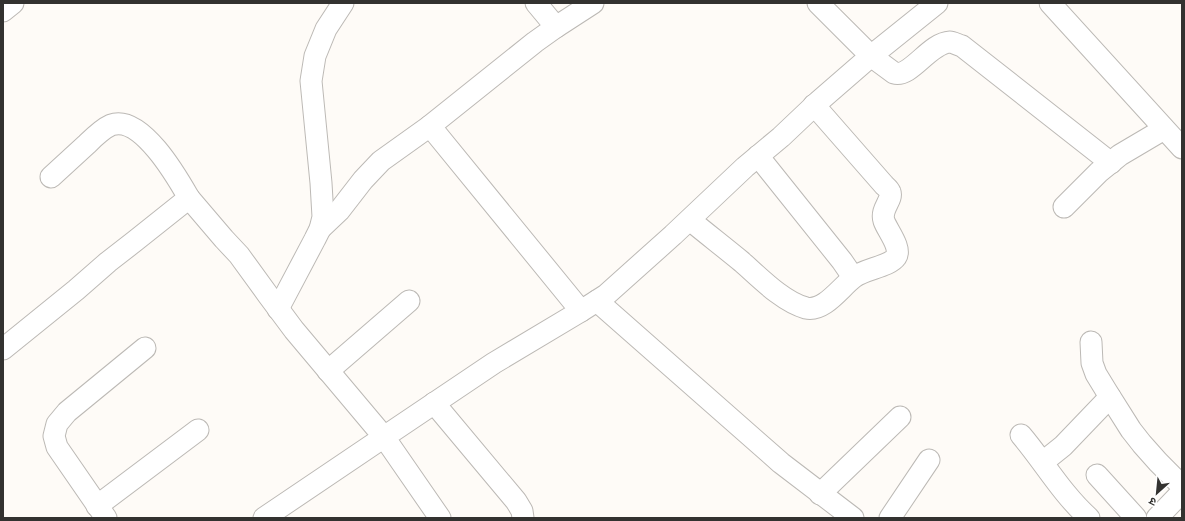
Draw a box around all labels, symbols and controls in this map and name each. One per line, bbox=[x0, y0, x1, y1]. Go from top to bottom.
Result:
north arrow bbox=[1137, 473, 1177, 513]
text: उ bbox=[1146, 493, 1159, 509]

